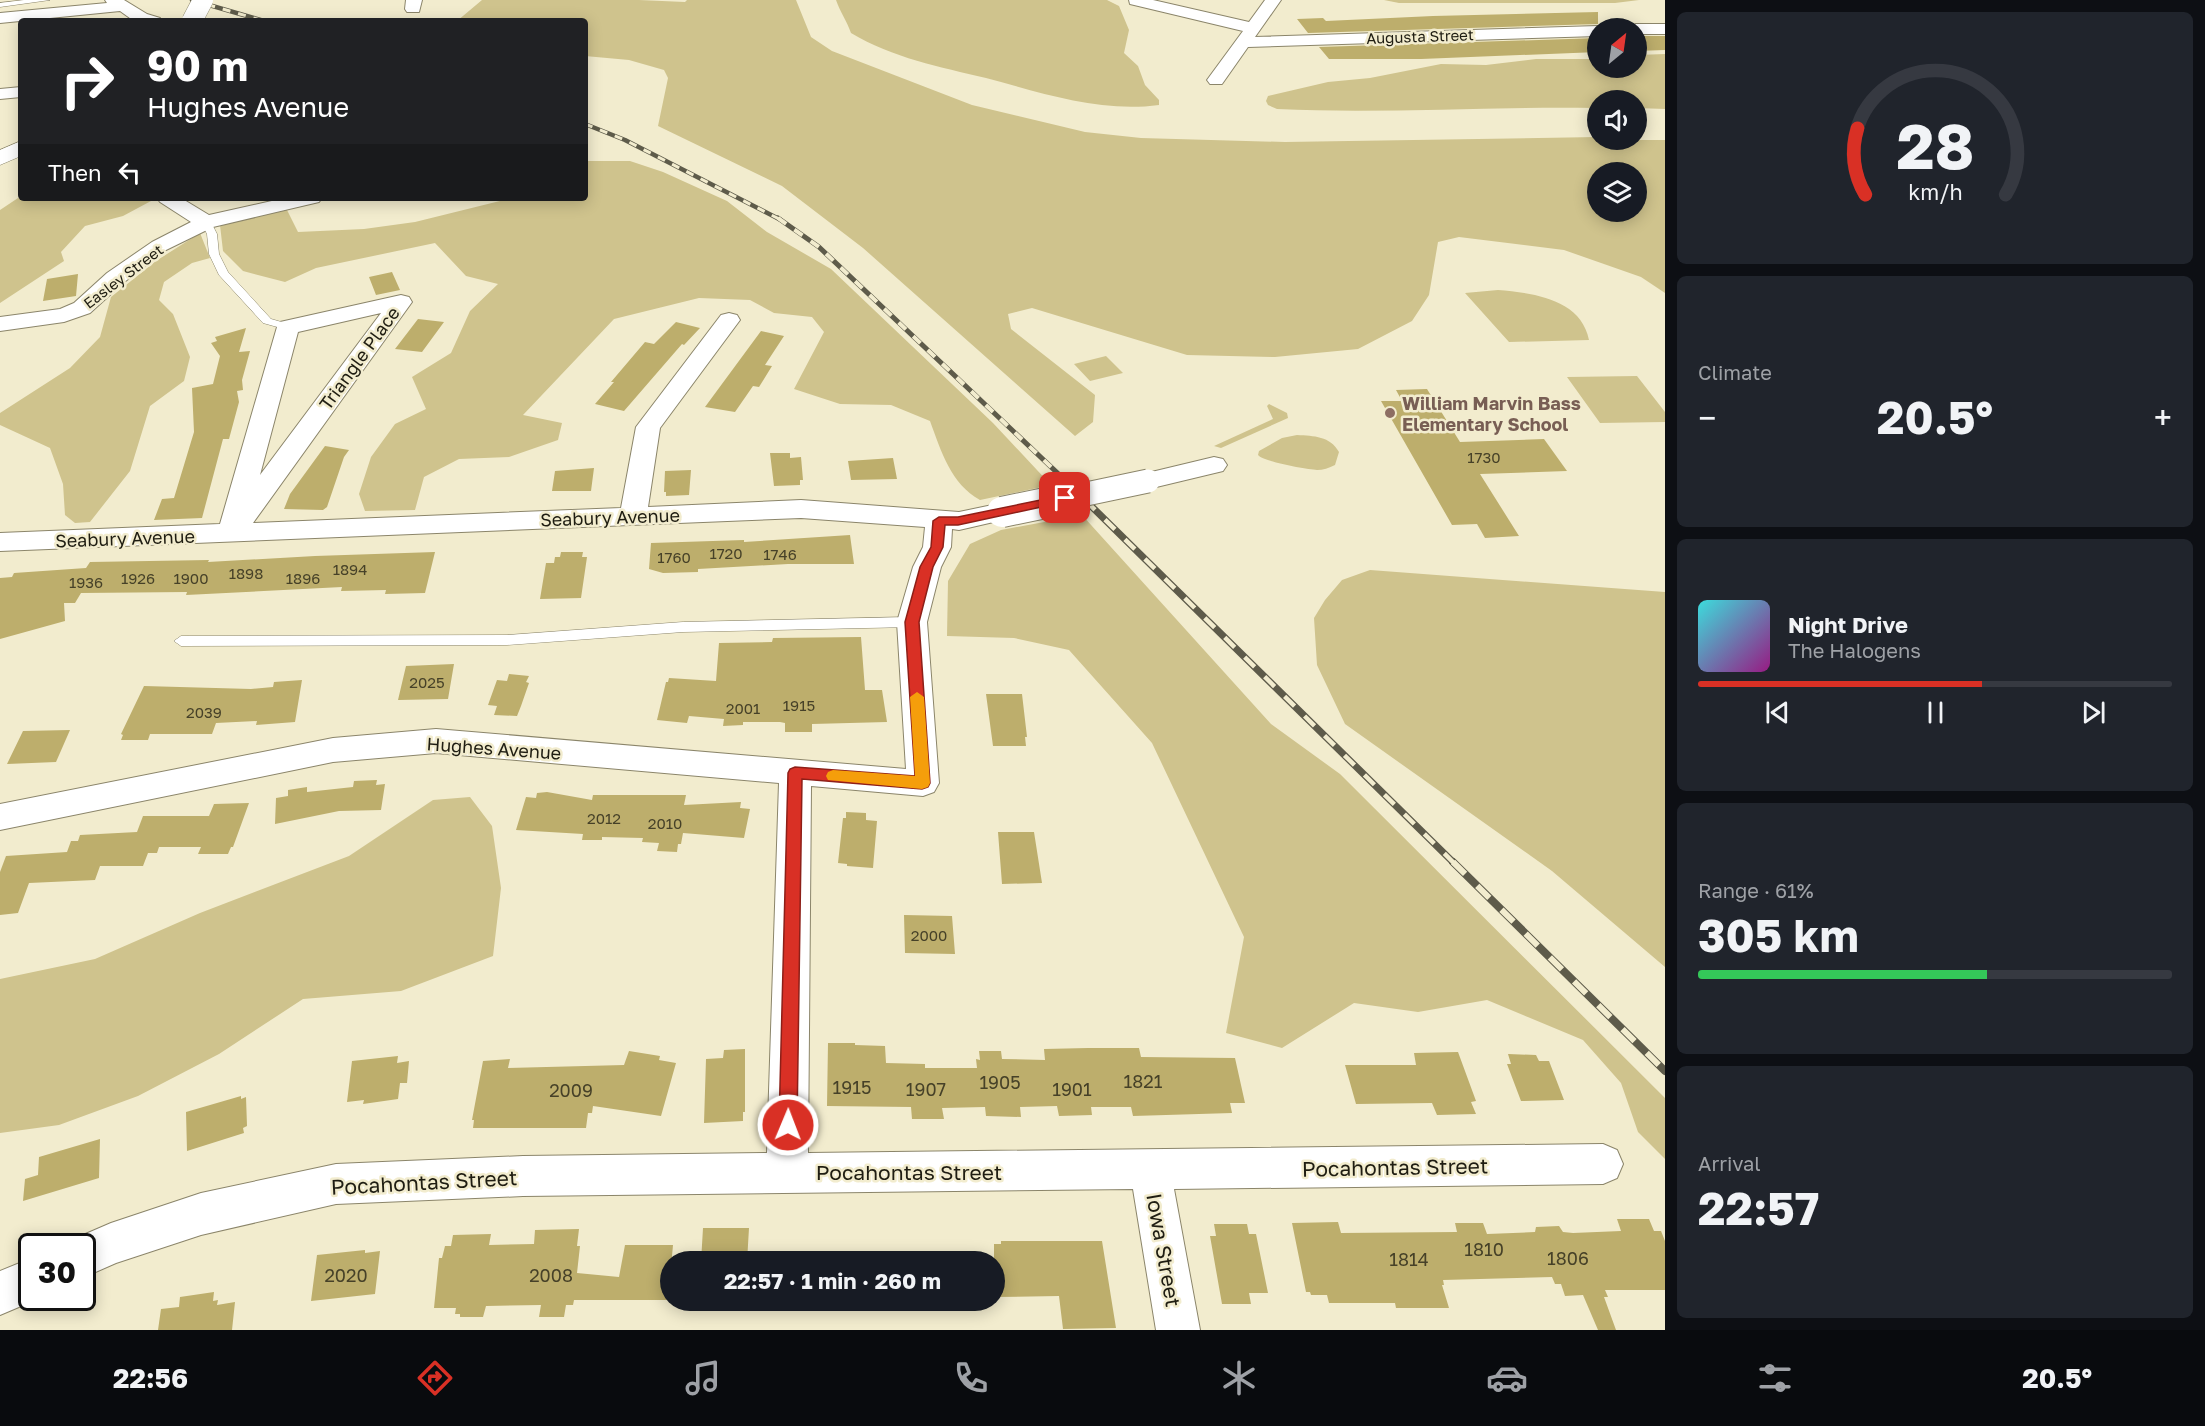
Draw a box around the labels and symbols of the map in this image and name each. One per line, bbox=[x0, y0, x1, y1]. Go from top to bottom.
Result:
north arrow bbox=[1587, 18, 1647, 78]
street label: Augusta Street bbox=[1366, 25, 1474, 47]
street label: Easley Street bbox=[80, 240, 166, 312]
street label: Triangle Place bbox=[314, 302, 404, 414]
place label: William Marvin Bass Elementary School bbox=[1402, 392, 1581, 435]
marker: William Marvin Bass Elementary School bbox=[1383, 406, 1397, 420]
house number: 1730 bbox=[1467, 448, 1501, 466]
pin bbox=[1039, 472, 1090, 523]
street label: Seabury Avenue bbox=[540, 504, 680, 530]
street label: Seabury Avenue bbox=[55, 525, 195, 551]
house number: 1720 bbox=[709, 544, 743, 562]
house number: 1746 bbox=[763, 545, 797, 563]
house number: 1760 bbox=[657, 548, 691, 566]
house number: 1894 bbox=[333, 560, 367, 578]
house number: 1898 bbox=[229, 564, 263, 582]
house number: 1926 bbox=[121, 569, 155, 587]
house number: 1900 bbox=[174, 569, 208, 587]
house number: 1896 bbox=[286, 569, 320, 587]
house number: 1936 bbox=[69, 573, 103, 591]
house number: 2025 bbox=[409, 673, 445, 691]
house number: 1915 bbox=[783, 696, 815, 714]
house number: 2001 bbox=[726, 699, 760, 717]
house number: 2039 bbox=[186, 703, 222, 721]
street label: Hughes Avenue bbox=[426, 732, 562, 764]
house number: 2012 bbox=[587, 809, 621, 827]
house number: 2010 bbox=[648, 814, 682, 832]
house number: 2000 bbox=[911, 926, 947, 944]
house number: 1821 bbox=[1124, 1070, 1163, 1092]
house number: 1905 bbox=[979, 1071, 1021, 1093]
house number: 1915 bbox=[833, 1076, 871, 1098]
house number: 1907 bbox=[906, 1078, 946, 1100]
house number: 1901 bbox=[1052, 1078, 1092, 1100]
house number: 2009 bbox=[549, 1079, 593, 1101]
position arrow bbox=[756, 1093, 820, 1157]
street label: Pocahontas Street bbox=[1302, 1152, 1488, 1182]
street label: Pocahontas Street bbox=[816, 1159, 1002, 1185]
street label: Pocahontas Street bbox=[330, 1164, 518, 1200]
street label: Iowa Street bbox=[1141, 1191, 1187, 1309]
speed limit sign: 30 bbox=[18, 1233, 96, 1311]
house number: 1810 bbox=[1464, 1238, 1504, 1260]
house number: 1806 bbox=[1547, 1247, 1589, 1269]
house number: 1814 bbox=[1389, 1248, 1429, 1270]
house number: 2020 bbox=[324, 1264, 368, 1286]
house number: 2008 bbox=[529, 1264, 573, 1286]

